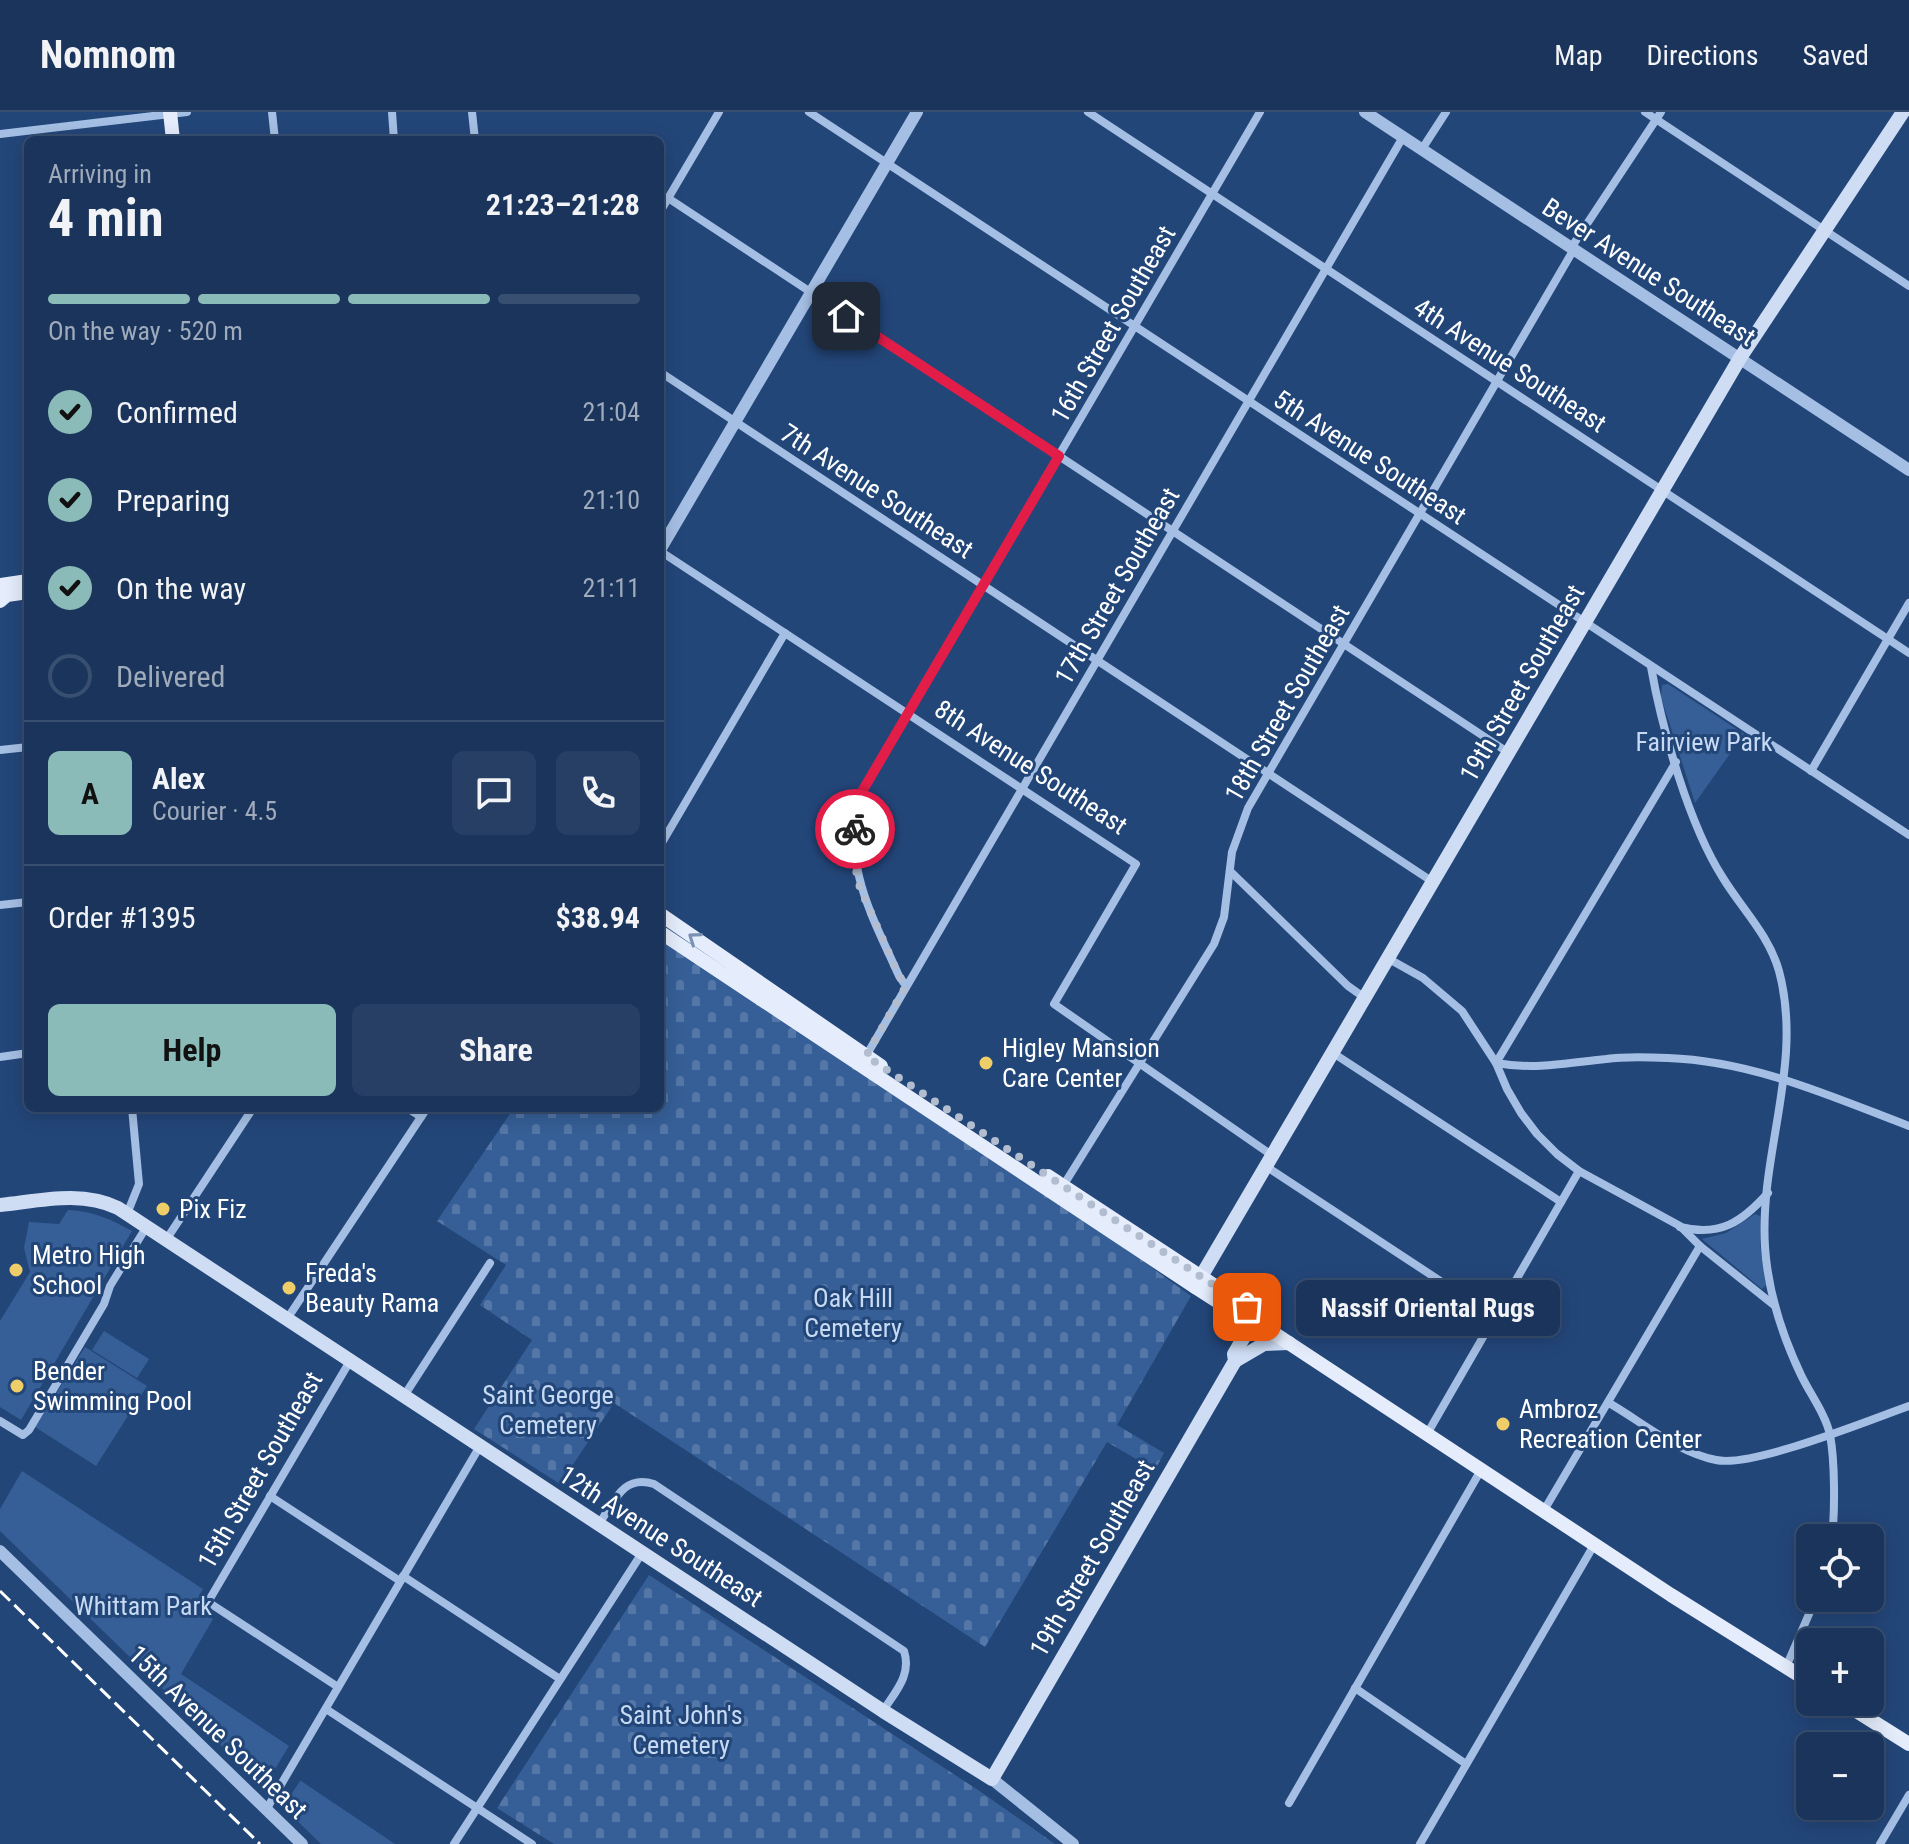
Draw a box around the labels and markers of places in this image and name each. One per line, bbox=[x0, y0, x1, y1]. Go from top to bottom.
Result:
pin bbox=[812, 282, 880, 350]
place label: Higley Mansion Care Center bbox=[1002, 1033, 1160, 1093]
marker: Higley Mansion Care Center bbox=[977, 1054, 995, 1072]
place label: Pix Fiz bbox=[179, 1194, 247, 1224]
marker: Pix Fiz bbox=[154, 1200, 172, 1218]
place label: Metro High School bbox=[32, 1240, 146, 1300]
place label: Freda's Beauty Rama bbox=[305, 1258, 439, 1318]
marker: Metro High School bbox=[7, 1261, 25, 1279]
pin bbox=[1213, 1273, 1281, 1341]
marker: Freda's Beauty Rama bbox=[280, 1279, 298, 1297]
callout: Nassif Oriental Rugs bbox=[1295, 1279, 1559, 1335]
place label: Bender Swimming Pool bbox=[33, 1356, 192, 1416]
marker: Bender Swimming Pool bbox=[8, 1377, 26, 1395]
place label: Ambroz Recreation Center bbox=[1519, 1394, 1702, 1454]
marker: Ambroz Recreation Center bbox=[1494, 1415, 1512, 1433]

